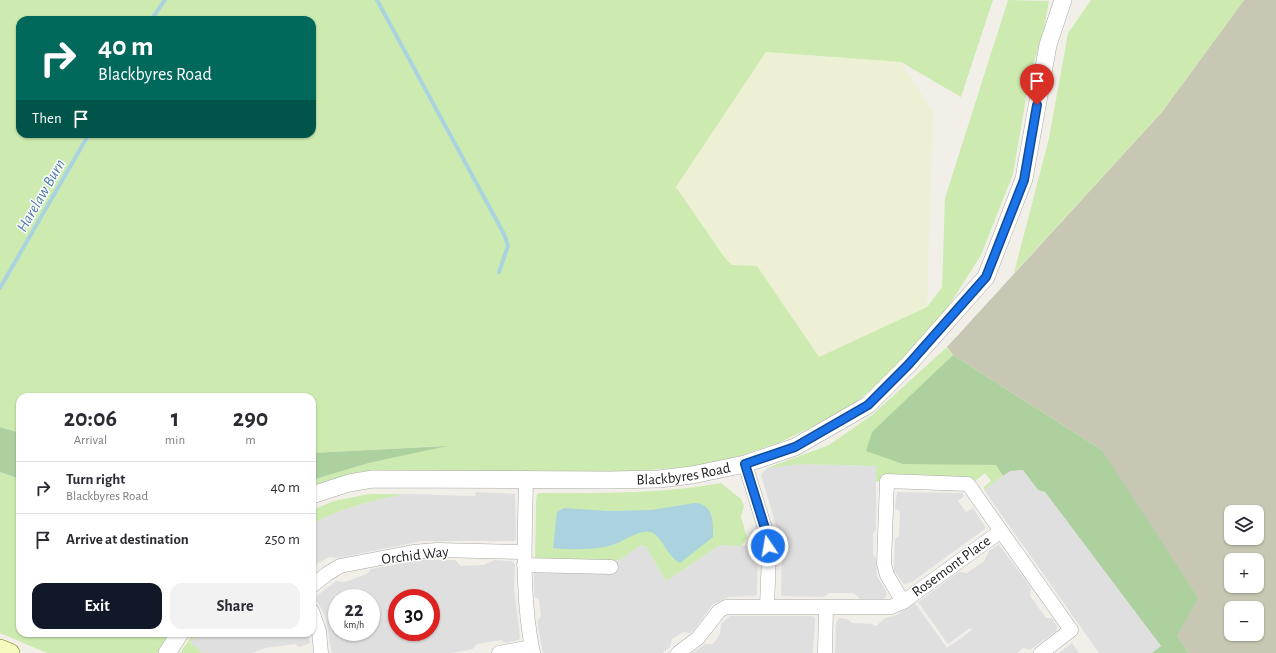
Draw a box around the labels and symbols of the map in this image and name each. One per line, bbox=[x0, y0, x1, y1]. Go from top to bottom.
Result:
pin bbox=[1020, 64, 1054, 105]
water label: Harelaw Burn bbox=[14, 157, 68, 234]
street label: Blackbyres Road bbox=[636, 460, 732, 487]
position arrow bbox=[747, 525, 789, 567]
street label: Rosemont Place bbox=[909, 533, 993, 600]
street label: Orchid Way bbox=[381, 544, 450, 567]
speed limit sign: 30 bbox=[388, 589, 440, 641]

